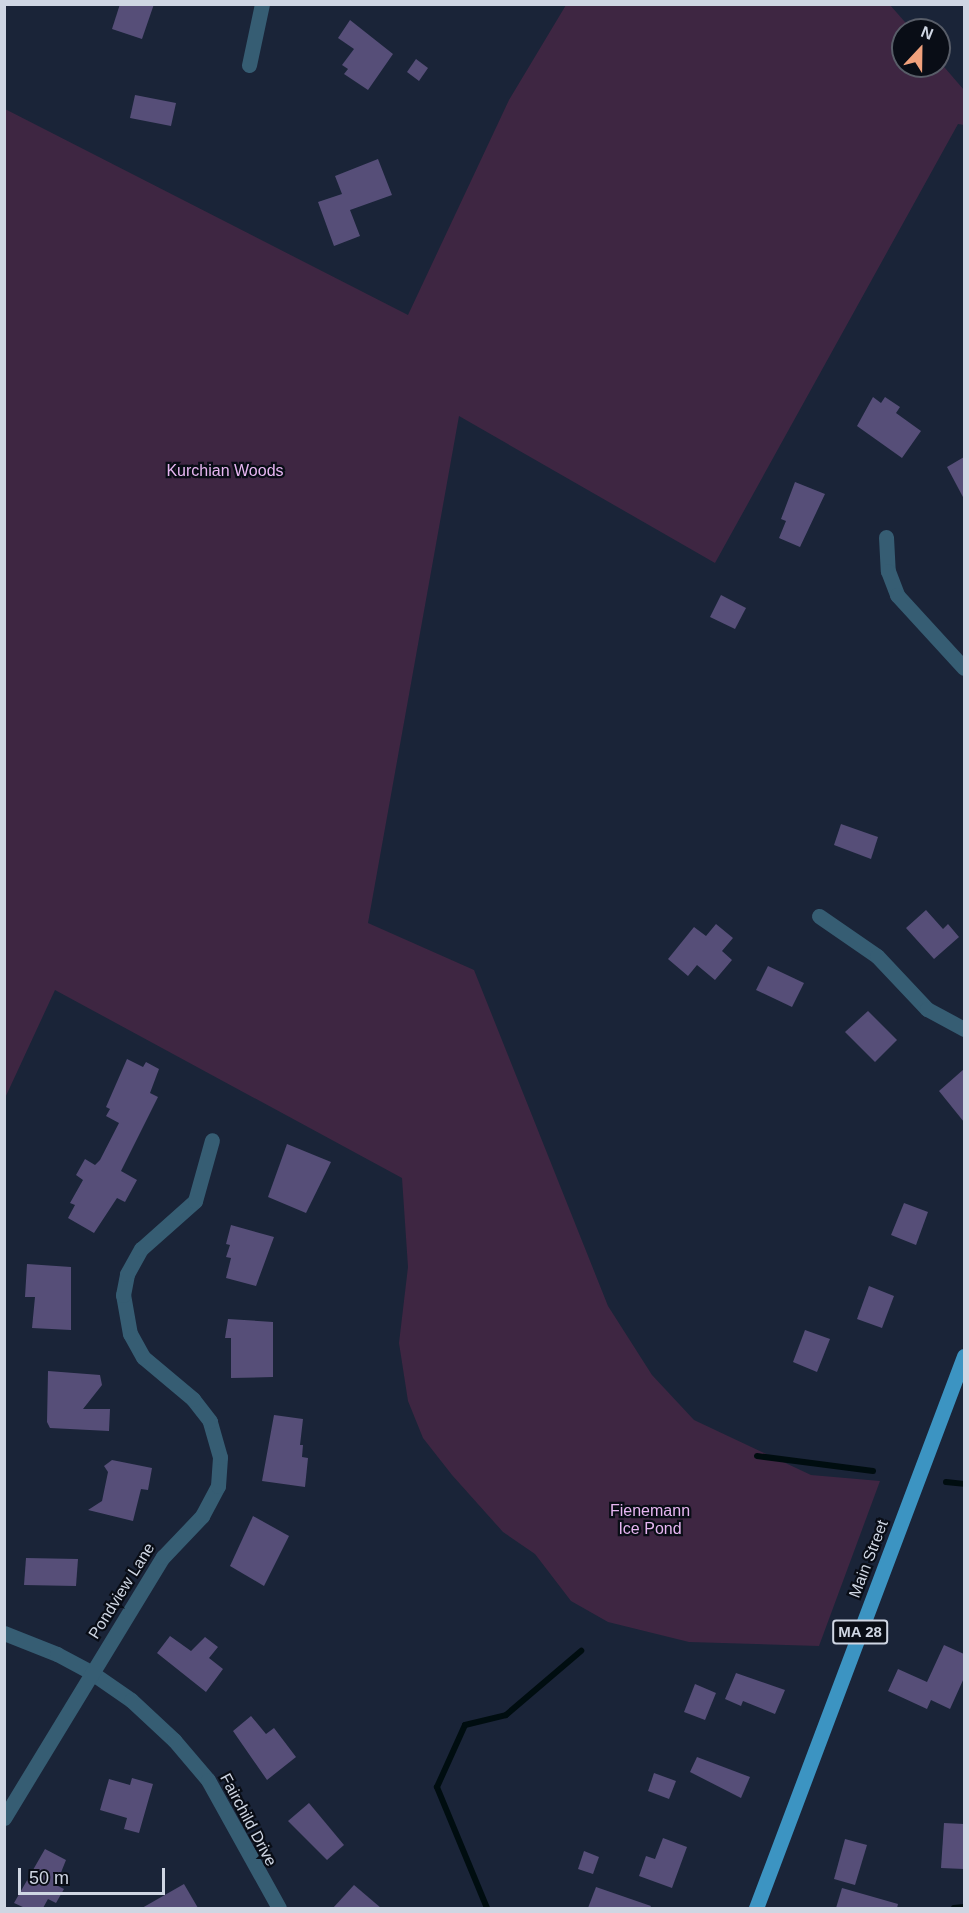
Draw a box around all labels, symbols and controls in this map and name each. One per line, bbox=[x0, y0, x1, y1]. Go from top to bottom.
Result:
north arrow bbox=[891, 18, 951, 78]
text: N bbox=[919, 23, 936, 43]
park label: Kurchian Woods bbox=[166, 461, 284, 481]
park label: Fienemann Ice Pond bbox=[610, 1501, 690, 1539]
street label: Main Street bbox=[845, 1517, 893, 1601]
street label: Pondview Lane bbox=[85, 1540, 159, 1642]
road number: MA 28 bbox=[832, 1620, 888, 1644]
street label: Fairchild Drive bbox=[216, 1770, 280, 1870]
scale bar bbox=[21, 1856, 168, 1894]
text: 50 m bbox=[29, 1868, 69, 1888]

